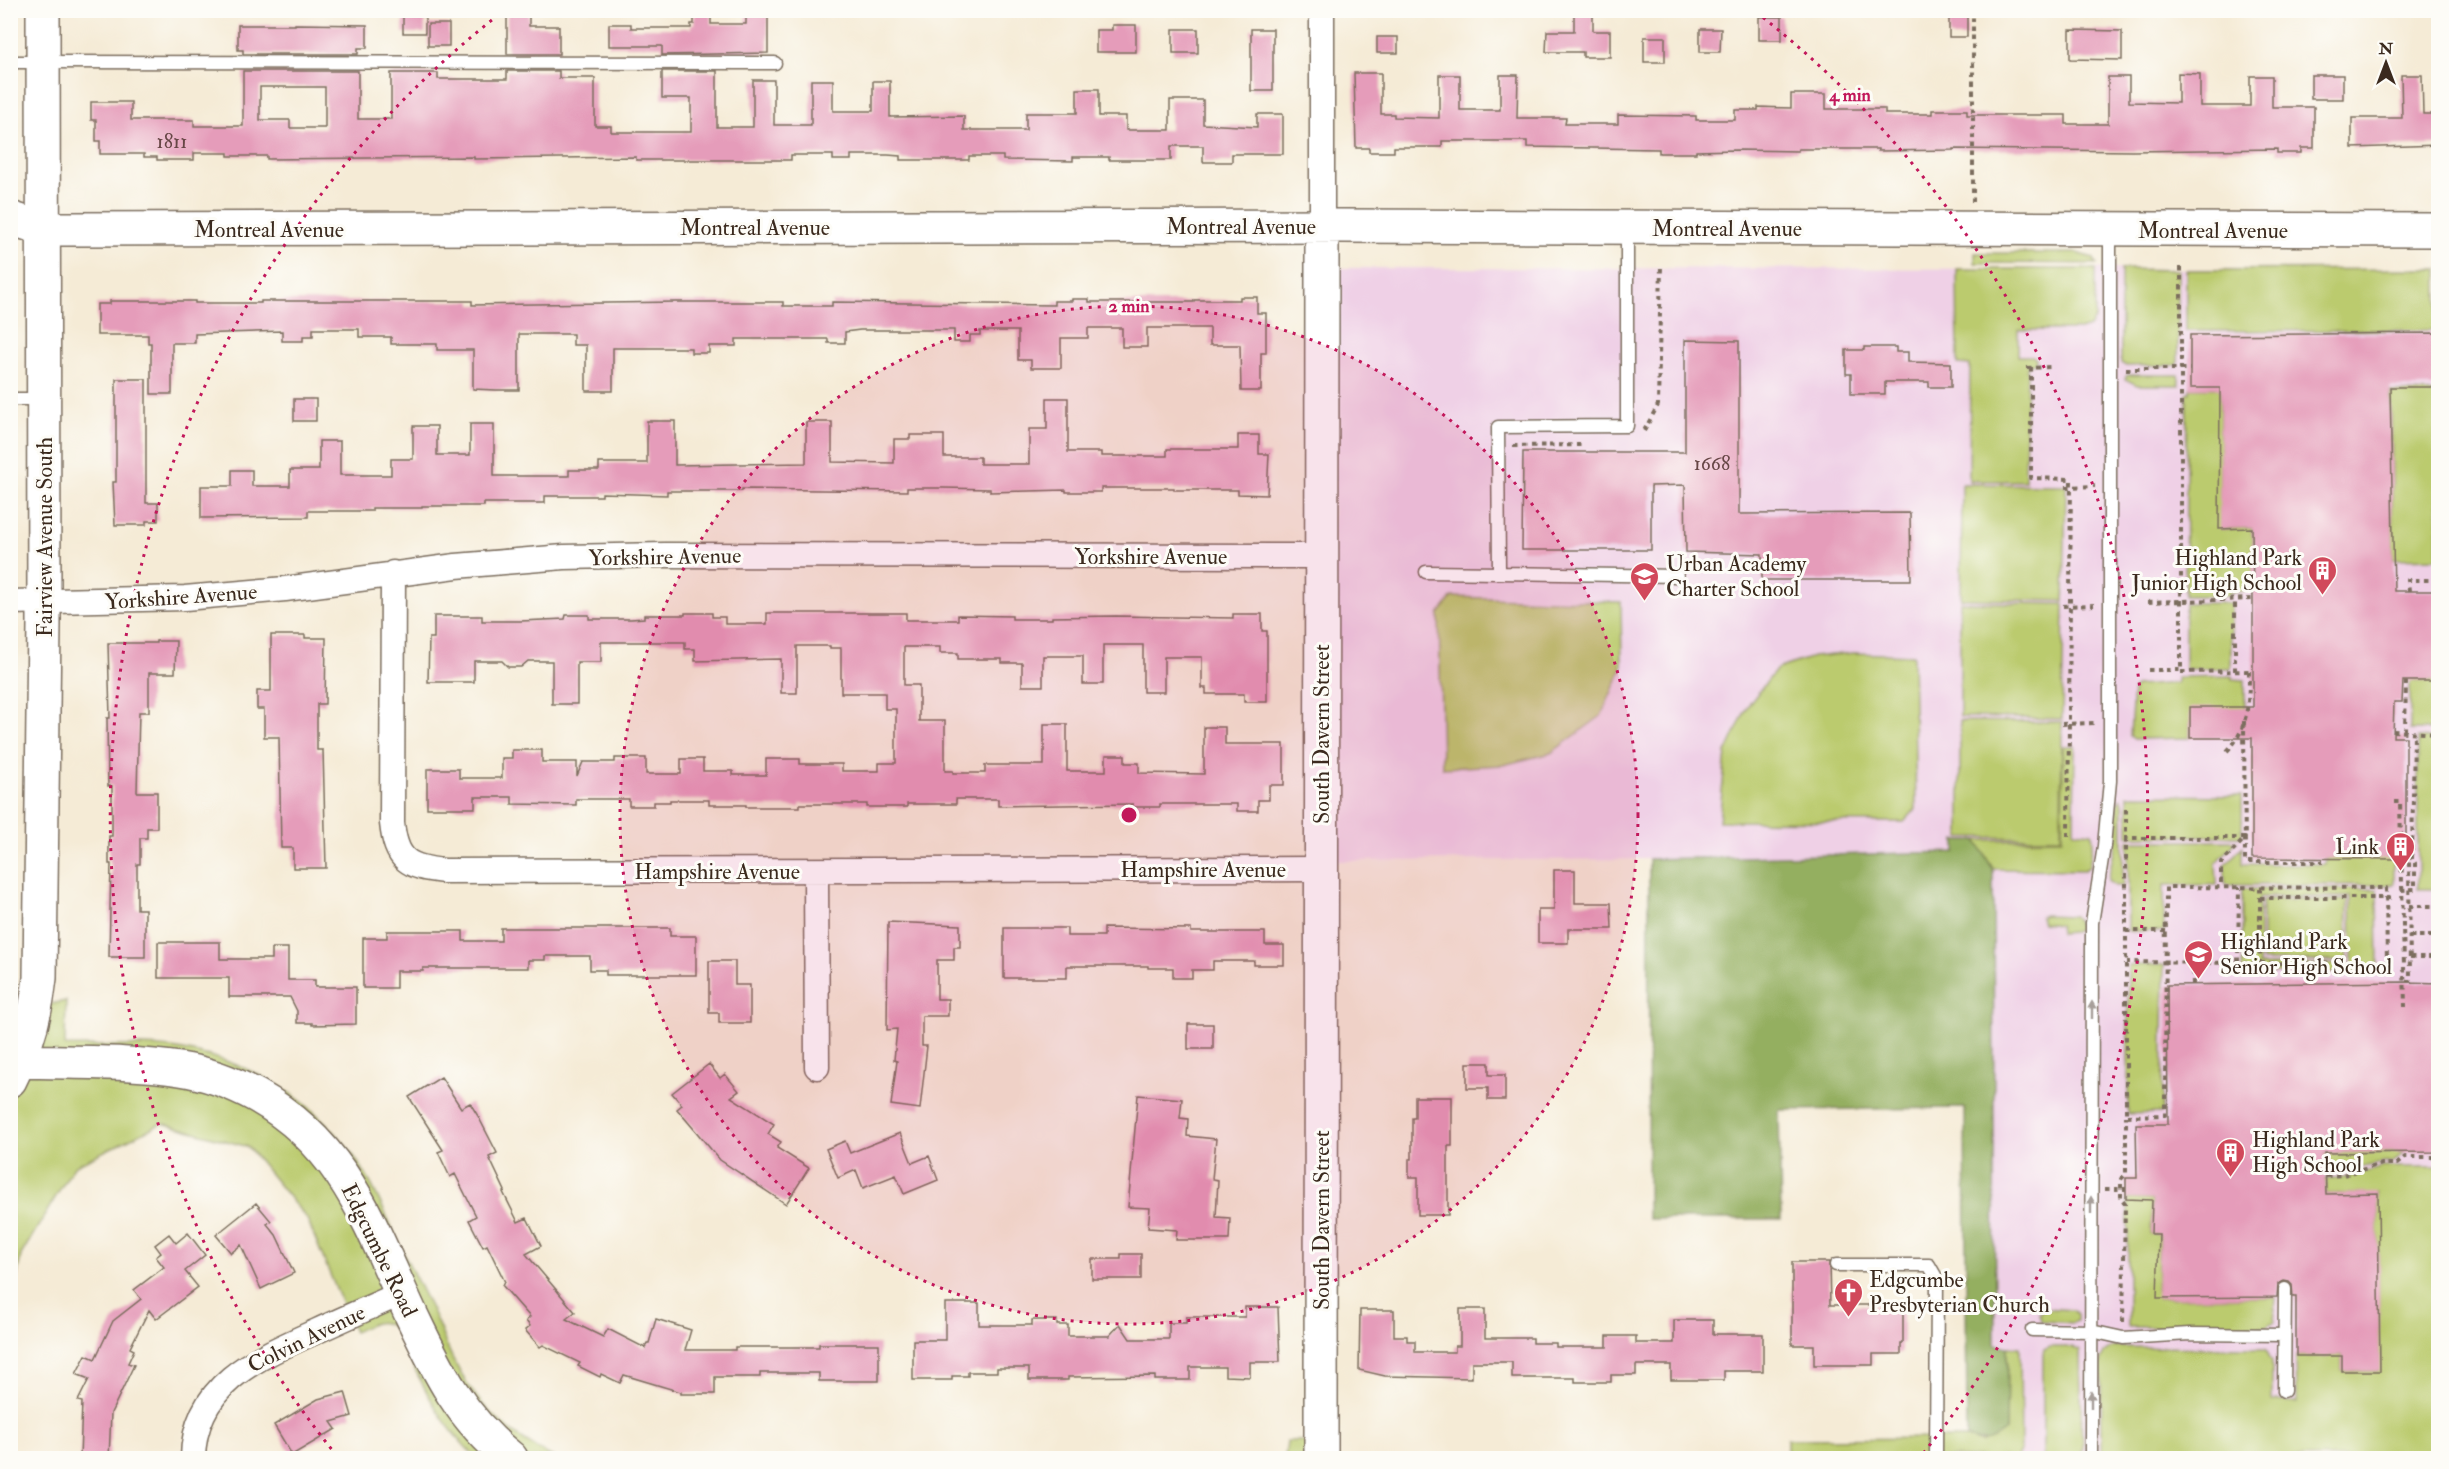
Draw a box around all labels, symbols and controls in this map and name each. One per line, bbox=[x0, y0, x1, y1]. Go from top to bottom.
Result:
north arrow bbox=[2356, 33, 2416, 93]
text: N bbox=[2378, 39, 2394, 59]
text: 4 min bbox=[1828, 84, 1871, 107]
house number: 1811 bbox=[157, 129, 187, 154]
street label: Montreal Avenue bbox=[1166, 213, 1316, 241]
street label: Montreal Avenue bbox=[680, 214, 830, 242]
street label: Montreal Avenue bbox=[1652, 215, 1802, 243]
street label: Montreal Avenue bbox=[194, 216, 344, 244]
street label: Montreal Avenue bbox=[2138, 217, 2288, 245]
text: 2 min bbox=[1109, 295, 1150, 318]
street label: Fairview Avenue South bbox=[31, 436, 59, 637]
house number: 1668 bbox=[1694, 451, 1730, 476]
street label: Yorkshire Avenue bbox=[589, 542, 742, 572]
street label: Yorkshire Avenue bbox=[1075, 543, 1227, 571]
place label: Highland Park Junior High School bbox=[2130, 544, 2302, 597]
place label: Urban Academy Charter School bbox=[1666, 550, 1807, 603]
building icon: Highland Park Junior High School bbox=[2307, 554, 2339, 596]
school or university icon: Urban Academy Charter School bbox=[1629, 560, 1661, 602]
street label: Yorkshire Avenue bbox=[104, 578, 258, 616]
street label: South Davern Street bbox=[1308, 644, 1336, 824]
centre of rings bbox=[1119, 805, 1139, 825]
building icon: Link bbox=[2384, 830, 2416, 872]
place label: Link bbox=[2335, 833, 2379, 861]
street label: Hampshire Avenue bbox=[1120, 856, 1286, 885]
street label: Hampshire Avenue bbox=[634, 858, 800, 887]
place label: Highland Park Senior High School bbox=[2220, 928, 2393, 981]
school or university icon: Highland Park Senior High School bbox=[2183, 938, 2215, 980]
one-way arrow bbox=[2087, 1001, 2097, 1020]
place label: Highland Park High School bbox=[2252, 1126, 2380, 1179]
street label: South Davern Street bbox=[1308, 1130, 1336, 1310]
building icon: Highland Park High School bbox=[2215, 1136, 2247, 1178]
street label: Edgcumbe Road bbox=[335, 1179, 424, 1322]
one-way arrow bbox=[2086, 1195, 2096, 1214]
place label: Edgcumbe Presbyterian Church bbox=[1869, 1266, 2050, 1319]
church icon: Edgcumbe Presbyterian Church bbox=[1832, 1276, 1864, 1318]
street label: Colvin Avenue bbox=[243, 1298, 370, 1379]
one-way arrow bbox=[2086, 1390, 2096, 1409]

